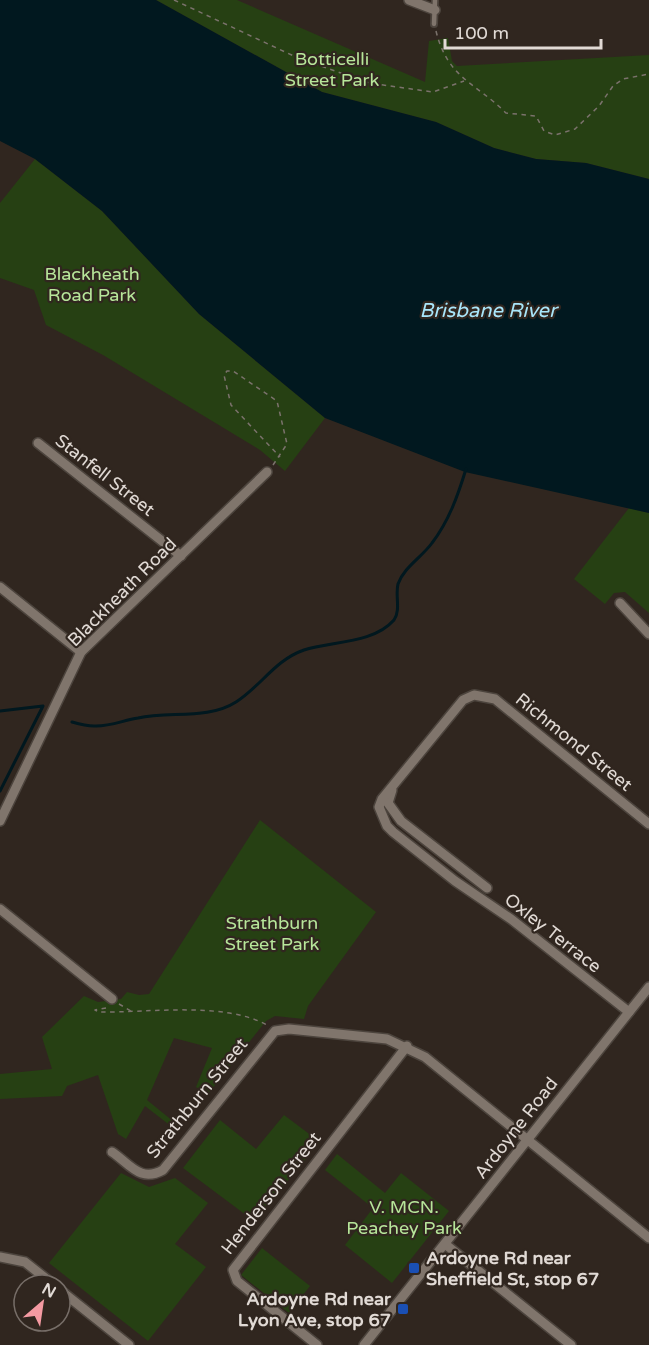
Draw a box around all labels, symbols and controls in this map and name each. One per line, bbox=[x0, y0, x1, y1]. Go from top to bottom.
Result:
scale bar bbox=[445, 12, 601, 50]
text: 100 m bbox=[454, 22, 509, 44]
park label: Botticelli Street Park bbox=[285, 48, 379, 91]
park label: Blackheath Road Park bbox=[44, 263, 140, 306]
water label: Brisbane River bbox=[419, 299, 559, 323]
street label: Stanfell Street bbox=[51, 429, 159, 521]
street label: Blackheath Road bbox=[63, 533, 181, 651]
street label: Richmond Street bbox=[511, 688, 637, 796]
street label: Oxley Terrace bbox=[500, 888, 606, 978]
park label: Strathburn Street Park bbox=[225, 912, 319, 955]
street label: Strathburn Street bbox=[142, 1033, 252, 1163]
street label: Ardoyne Road bbox=[470, 1073, 562, 1183]
street label: Henderson Street bbox=[216, 1127, 326, 1259]
park label: V. MCN. Peachey Park bbox=[346, 1196, 462, 1239]
place label: Ardoyne Rd near Sheffield St, stop 67 bbox=[426, 1247, 599, 1290]
marker: Ardoyne Rd near Sheffield St, stop 67 bbox=[407, 1261, 421, 1275]
north arrow bbox=[12, 1273, 72, 1333]
text: N bbox=[38, 1279, 59, 1303]
place label: Ardoyne Rd near Lyon Ave, stop 67 bbox=[238, 1288, 392, 1331]
marker: Ardoyne Rd near Lyon Ave, stop 67 bbox=[396, 1302, 410, 1316]

